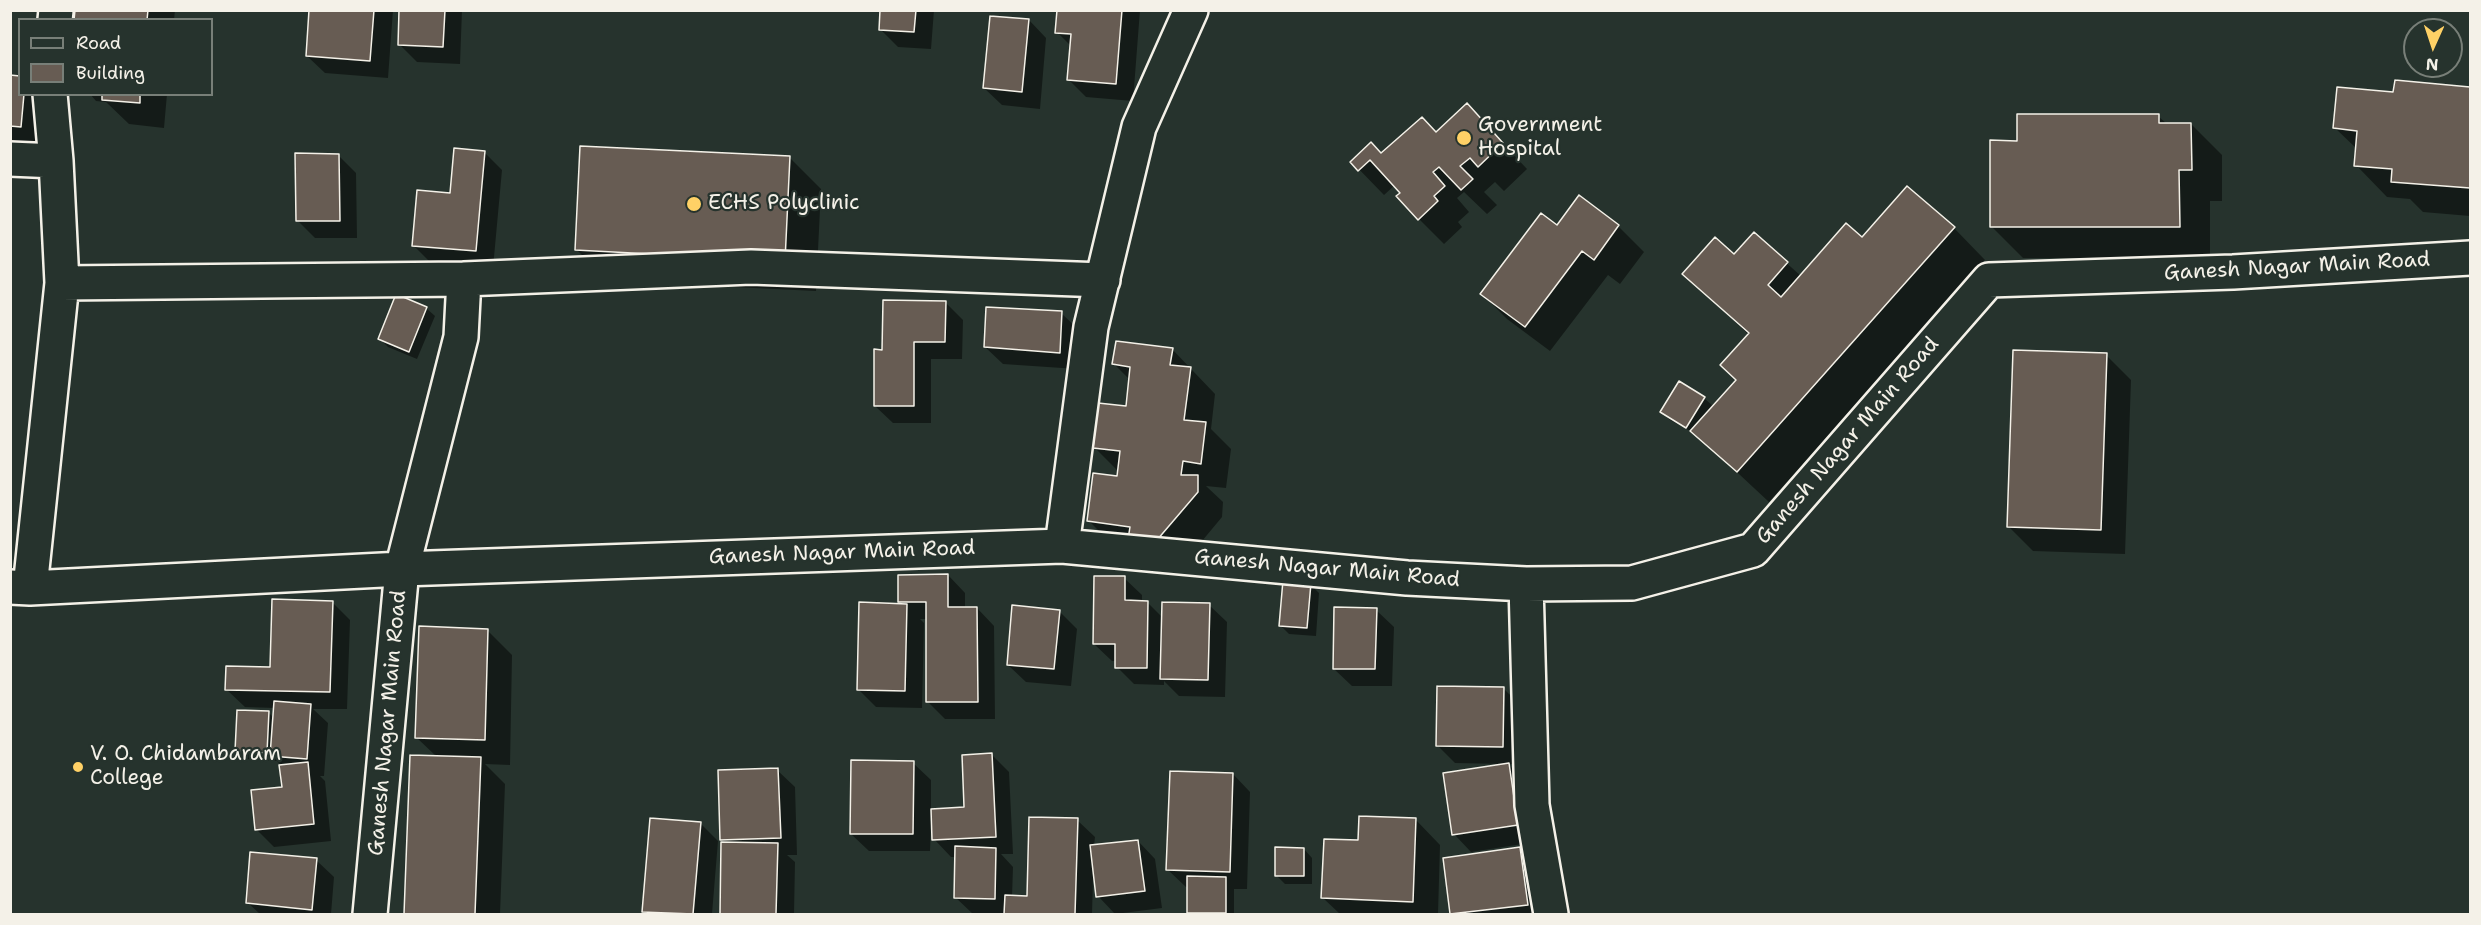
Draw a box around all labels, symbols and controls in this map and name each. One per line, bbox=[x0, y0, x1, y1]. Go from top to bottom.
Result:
legend bbox=[18, 18, 213, 96]
north arrow bbox=[2403, 18, 2463, 78]
text: Road bbox=[76, 31, 121, 55]
text: N bbox=[2425, 54, 2439, 75]
text: Building bbox=[76, 61, 145, 85]
place label: Government Hospital bbox=[1478, 113, 1602, 163]
marker: Government Hospital bbox=[1455, 129, 1473, 147]
place label: ECHS Polyclinic bbox=[708, 191, 860, 217]
marker: ECHS Polyclinic bbox=[685, 195, 703, 213]
street label: Ganesh Nagar Main Road bbox=[2163, 247, 2431, 287]
street label: Ganesh Nagar Main Road bbox=[1751, 332, 1945, 550]
street label: Ganesh Nagar Main Road bbox=[708, 536, 976, 570]
street label: Ganesh Nagar Main Road bbox=[1193, 545, 1461, 593]
street label: Ganesh Nagar Main Road bbox=[364, 589, 412, 857]
place label: V. O. Chidambaram College bbox=[90, 742, 281, 792]
marker: V. O. Chidambaram College bbox=[71, 760, 85, 774]

